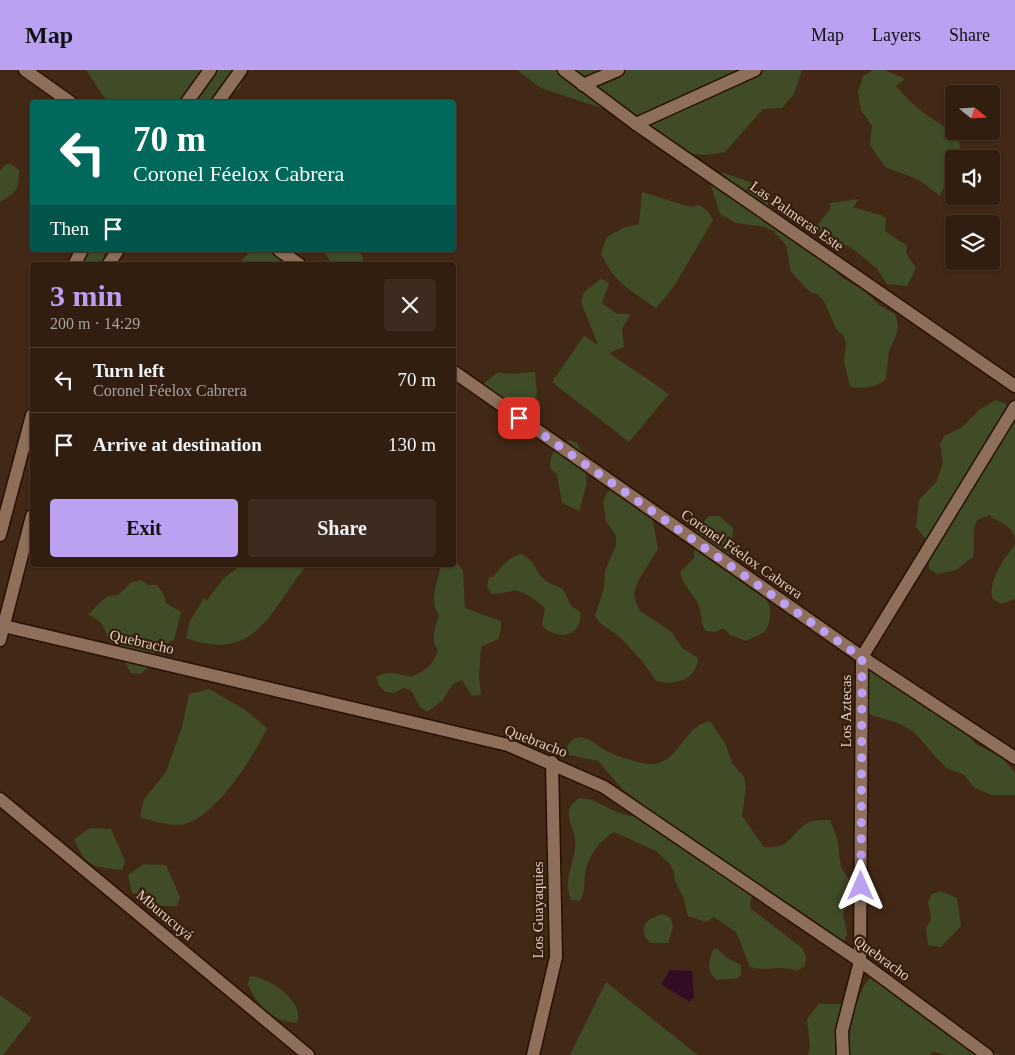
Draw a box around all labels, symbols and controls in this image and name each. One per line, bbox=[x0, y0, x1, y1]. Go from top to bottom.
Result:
text: Map bbox=[25, 22, 73, 48]
text: Map bbox=[811, 25, 844, 45]
text: Layers bbox=[872, 25, 921, 45]
text: Share bbox=[949, 25, 990, 45]
north arrow bbox=[945, 85, 1000, 140]
map controls bbox=[945, 85, 1000, 270]
icon: left bbox=[50, 120, 115, 185]
text: 70 m bbox=[133, 120, 206, 159]
button: sound bbox=[945, 150, 1000, 205]
text: Coronel Féelox Cabrera bbox=[133, 161, 344, 186]
street label: Las Palmeras Este bbox=[747, 178, 847, 254]
icon: arrive bbox=[99, 215, 127, 243]
button: layers bbox=[945, 215, 1000, 270]
text: Then bbox=[50, 218, 89, 239]
text: 3 min bbox=[50, 279, 123, 312]
button: close bbox=[384, 279, 436, 331]
text: 200 m · 14:29 bbox=[50, 315, 140, 332]
text: Turn left bbox=[93, 360, 165, 381]
icon: left bbox=[50, 366, 78, 394]
text: 70 m bbox=[397, 369, 436, 390]
text: Coronel Féelox Cabrera bbox=[93, 382, 247, 399]
pin bbox=[498, 397, 540, 439]
icon: arrive bbox=[505, 404, 533, 432]
icon: arrive bbox=[50, 431, 78, 459]
text: Arrive at destination bbox=[93, 434, 262, 455]
text: 130 m bbox=[388, 434, 436, 455]
button: Exit bbox=[50, 499, 238, 557]
button: Share bbox=[248, 499, 436, 557]
street label: Coronel Féelox Cabrera bbox=[678, 506, 806, 602]
street label: Quebracho bbox=[108, 627, 176, 657]
street label: Los Aztecas bbox=[838, 674, 854, 747]
street label: Quebracho bbox=[502, 722, 570, 760]
position arrow bbox=[834, 859, 886, 911]
street label: Los Guayaquies bbox=[530, 861, 546, 959]
street label: Mburucuyá bbox=[133, 887, 197, 944]
street label: Quebracho bbox=[851, 932, 913, 984]

